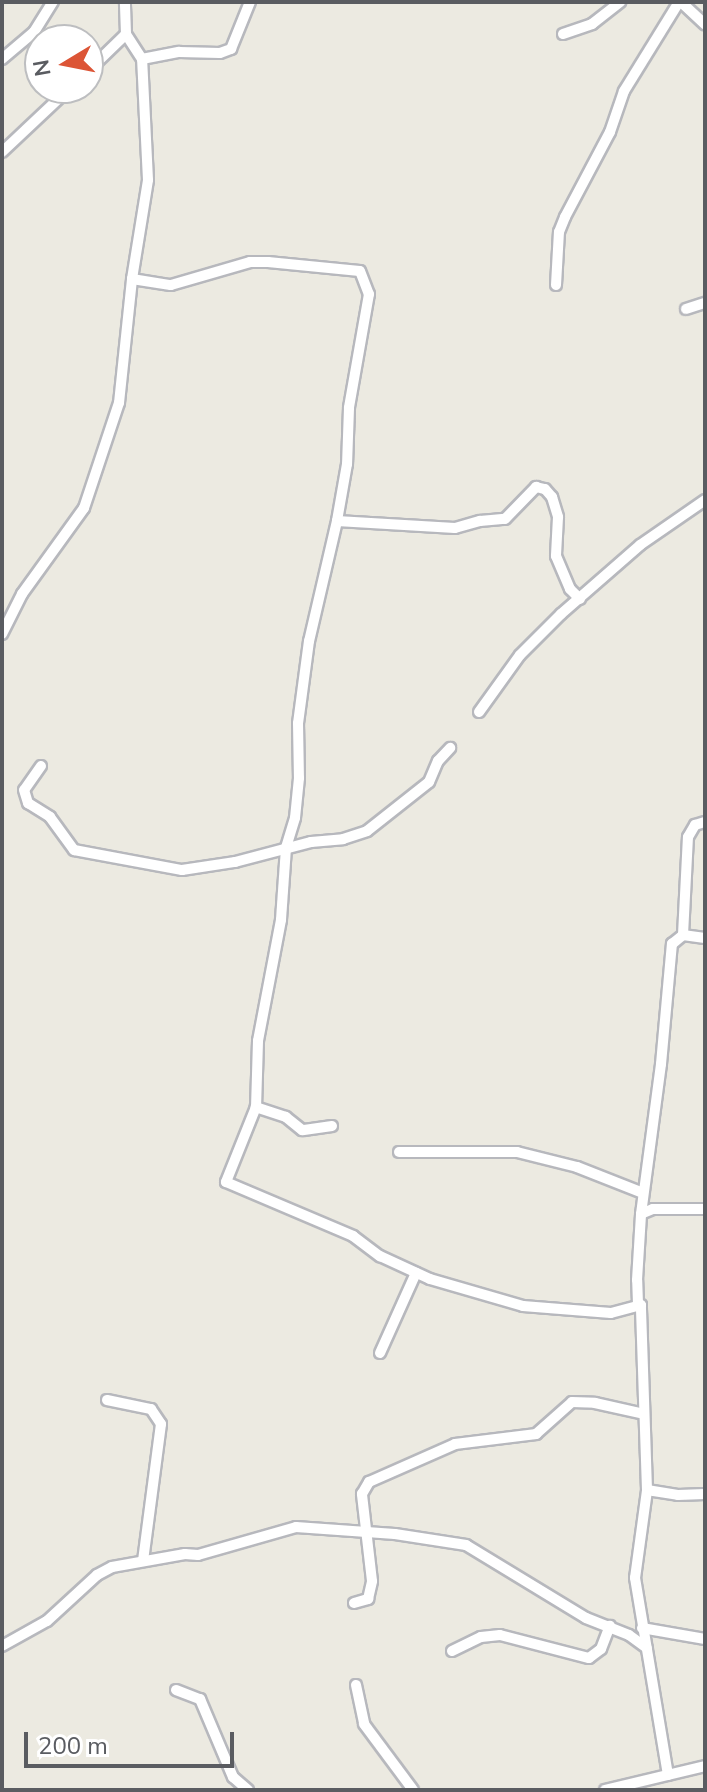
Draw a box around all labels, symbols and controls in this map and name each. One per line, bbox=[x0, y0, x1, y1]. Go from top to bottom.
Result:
north arrow bbox=[24, 24, 104, 104]
text: N bbox=[26, 57, 59, 79]
scale bar bbox=[28, 1716, 238, 1766]
text: 200 m bbox=[38, 1730, 108, 1762]

